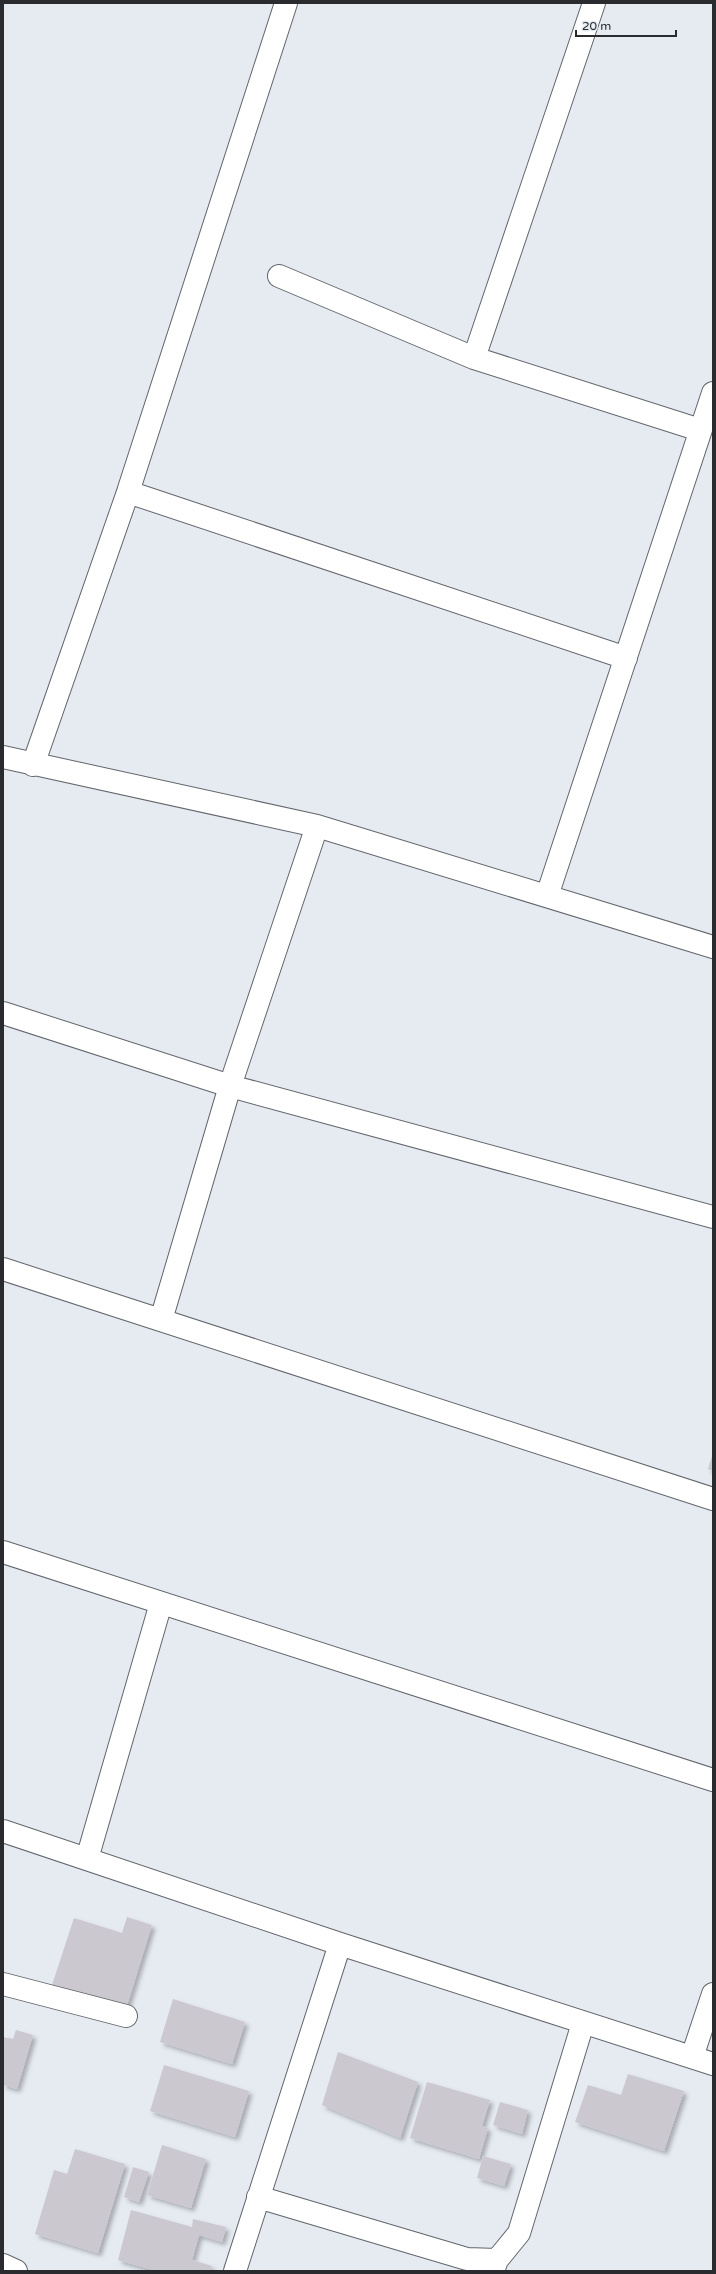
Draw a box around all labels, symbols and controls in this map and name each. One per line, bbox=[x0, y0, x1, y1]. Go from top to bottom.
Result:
scale bar bbox=[576, 12, 676, 38]
text: 20 m bbox=[582, 19, 611, 33]

